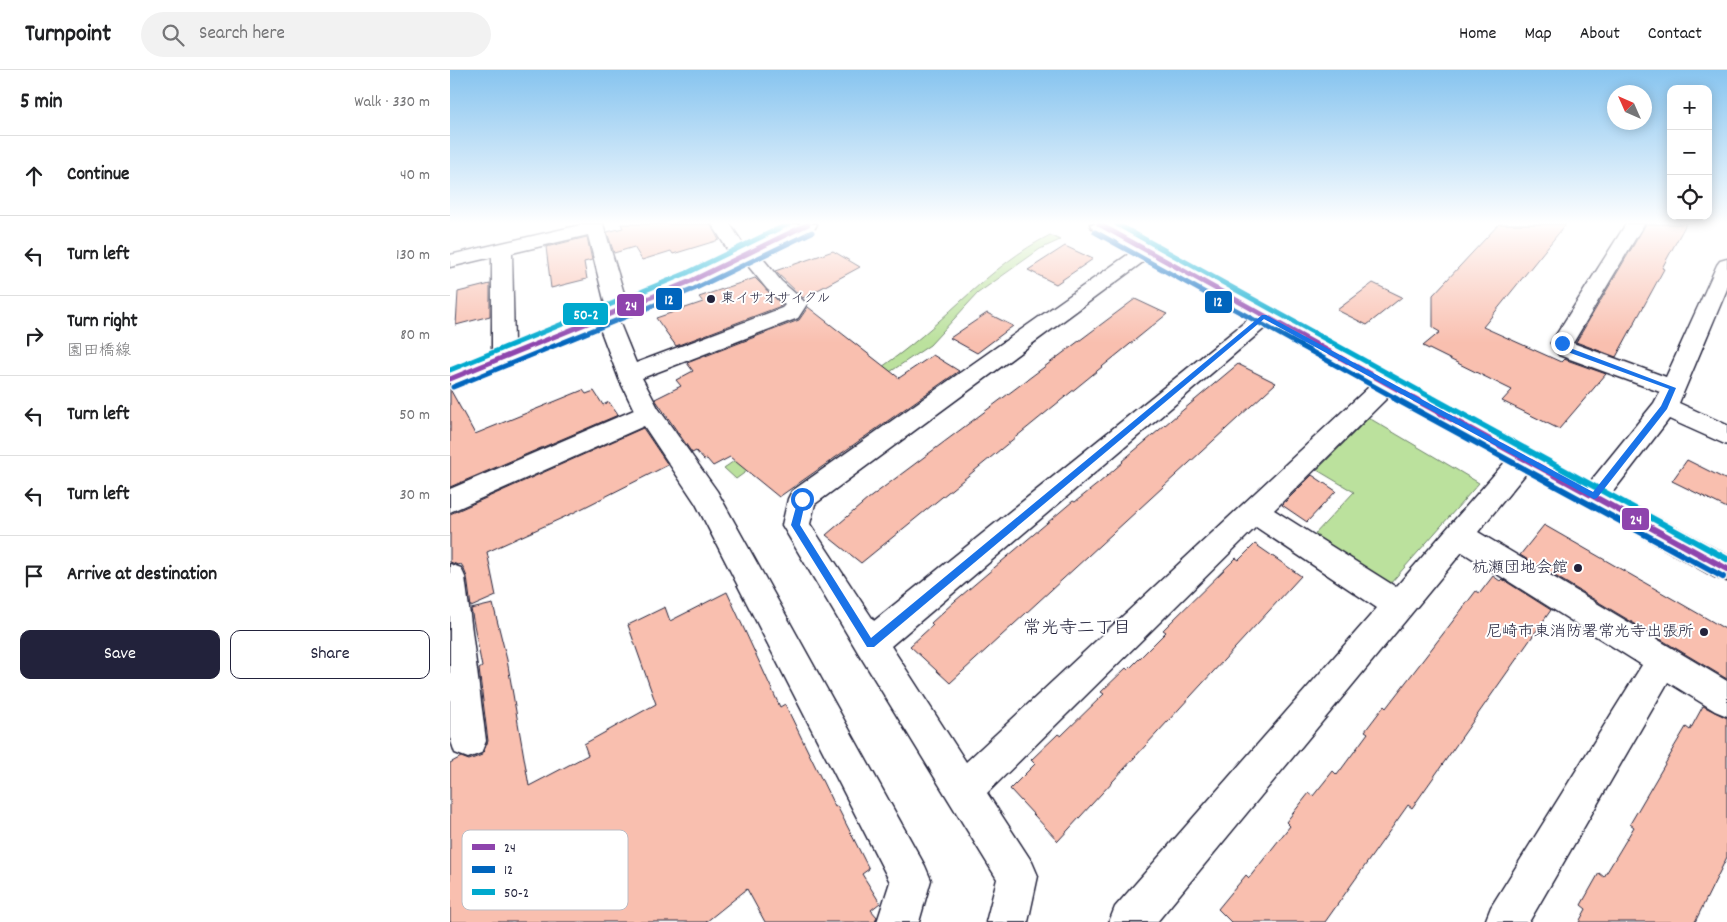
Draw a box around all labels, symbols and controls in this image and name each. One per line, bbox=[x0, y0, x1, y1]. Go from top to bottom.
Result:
search box bbox=[141, 12, 491, 57]
text: Turnpoint bbox=[25, 18, 111, 52]
icon: search bbox=[159, 21, 187, 49]
text: Search here bbox=[199, 21, 285, 48]
text: Home bbox=[1459, 22, 1496, 47]
text: Map bbox=[1524, 22, 1552, 47]
text: About bbox=[1580, 22, 1620, 47]
text: Contact bbox=[1648, 22, 1702, 47]
north arrow bbox=[1607, 85, 1652, 130]
map controls bbox=[1667, 85, 1712, 220]
button: + bbox=[1667, 85, 1712, 130]
text: 5 min bbox=[20, 88, 63, 118]
text: Walk · 330 m bbox=[354, 91, 430, 114]
button: − bbox=[1667, 130, 1712, 175]
icon: ahead bbox=[20, 162, 48, 190]
text: Continue bbox=[67, 162, 129, 189]
text: 40 m bbox=[400, 164, 430, 187]
button: locate bbox=[1667, 175, 1712, 220]
icon: left bbox=[20, 242, 48, 270]
text: Turn left bbox=[67, 242, 130, 269]
text: 130 m bbox=[396, 244, 430, 267]
line badge: 12 bbox=[655, 287, 683, 311]
place label: 東イサオサイクル bbox=[721, 289, 831, 309]
line badge: 12 bbox=[1204, 290, 1233, 314]
text: 12 bbox=[664, 291, 674, 311]
line badge: 24 bbox=[616, 293, 645, 317]
marker: 東イサオサイクル bbox=[705, 293, 717, 305]
text: 12 bbox=[1213, 293, 1223, 313]
text: 24 bbox=[625, 297, 637, 317]
line badge: 50-2 bbox=[562, 302, 609, 326]
text: 50-2 bbox=[573, 306, 599, 326]
text: Turn right bbox=[67, 309, 138, 336]
icon: right bbox=[20, 322, 48, 350]
text: 80 m bbox=[400, 324, 430, 347]
route end bbox=[1551, 332, 1574, 355]
text: 園田橋線 bbox=[67, 340, 131, 363]
icon: left bbox=[20, 402, 48, 430]
text: Turn left bbox=[67, 402, 130, 429]
text: 50 m bbox=[399, 404, 430, 427]
icon: left bbox=[20, 482, 48, 510]
text: Turn left bbox=[67, 482, 130, 509]
text: 30 m bbox=[400, 484, 430, 507]
route start bbox=[791, 488, 814, 511]
line badge: 24 bbox=[1621, 507, 1650, 531]
text: 24 bbox=[1630, 511, 1642, 531]
place label: 杭瀬団地会館 bbox=[1472, 557, 1568, 580]
icon: arrive bbox=[20, 562, 48, 590]
text: Arrive at destination bbox=[67, 562, 217, 589]
marker: 杭瀬団地会館 bbox=[1572, 562, 1584, 574]
district label: 常光寺二丁目 bbox=[1023, 617, 1131, 642]
place label: 尼崎市東消防署常光寺出張所 bbox=[1486, 621, 1694, 644]
marker: 尼崎市東消防署常光寺出張所 bbox=[1698, 626, 1710, 638]
button: Save bbox=[20, 630, 220, 679]
button: Share bbox=[230, 630, 430, 679]
legend bbox=[462, 830, 628, 910]
text: 24 bbox=[504, 839, 516, 859]
text: 12 bbox=[504, 861, 513, 881]
text: 50-2 bbox=[504, 884, 529, 904]

